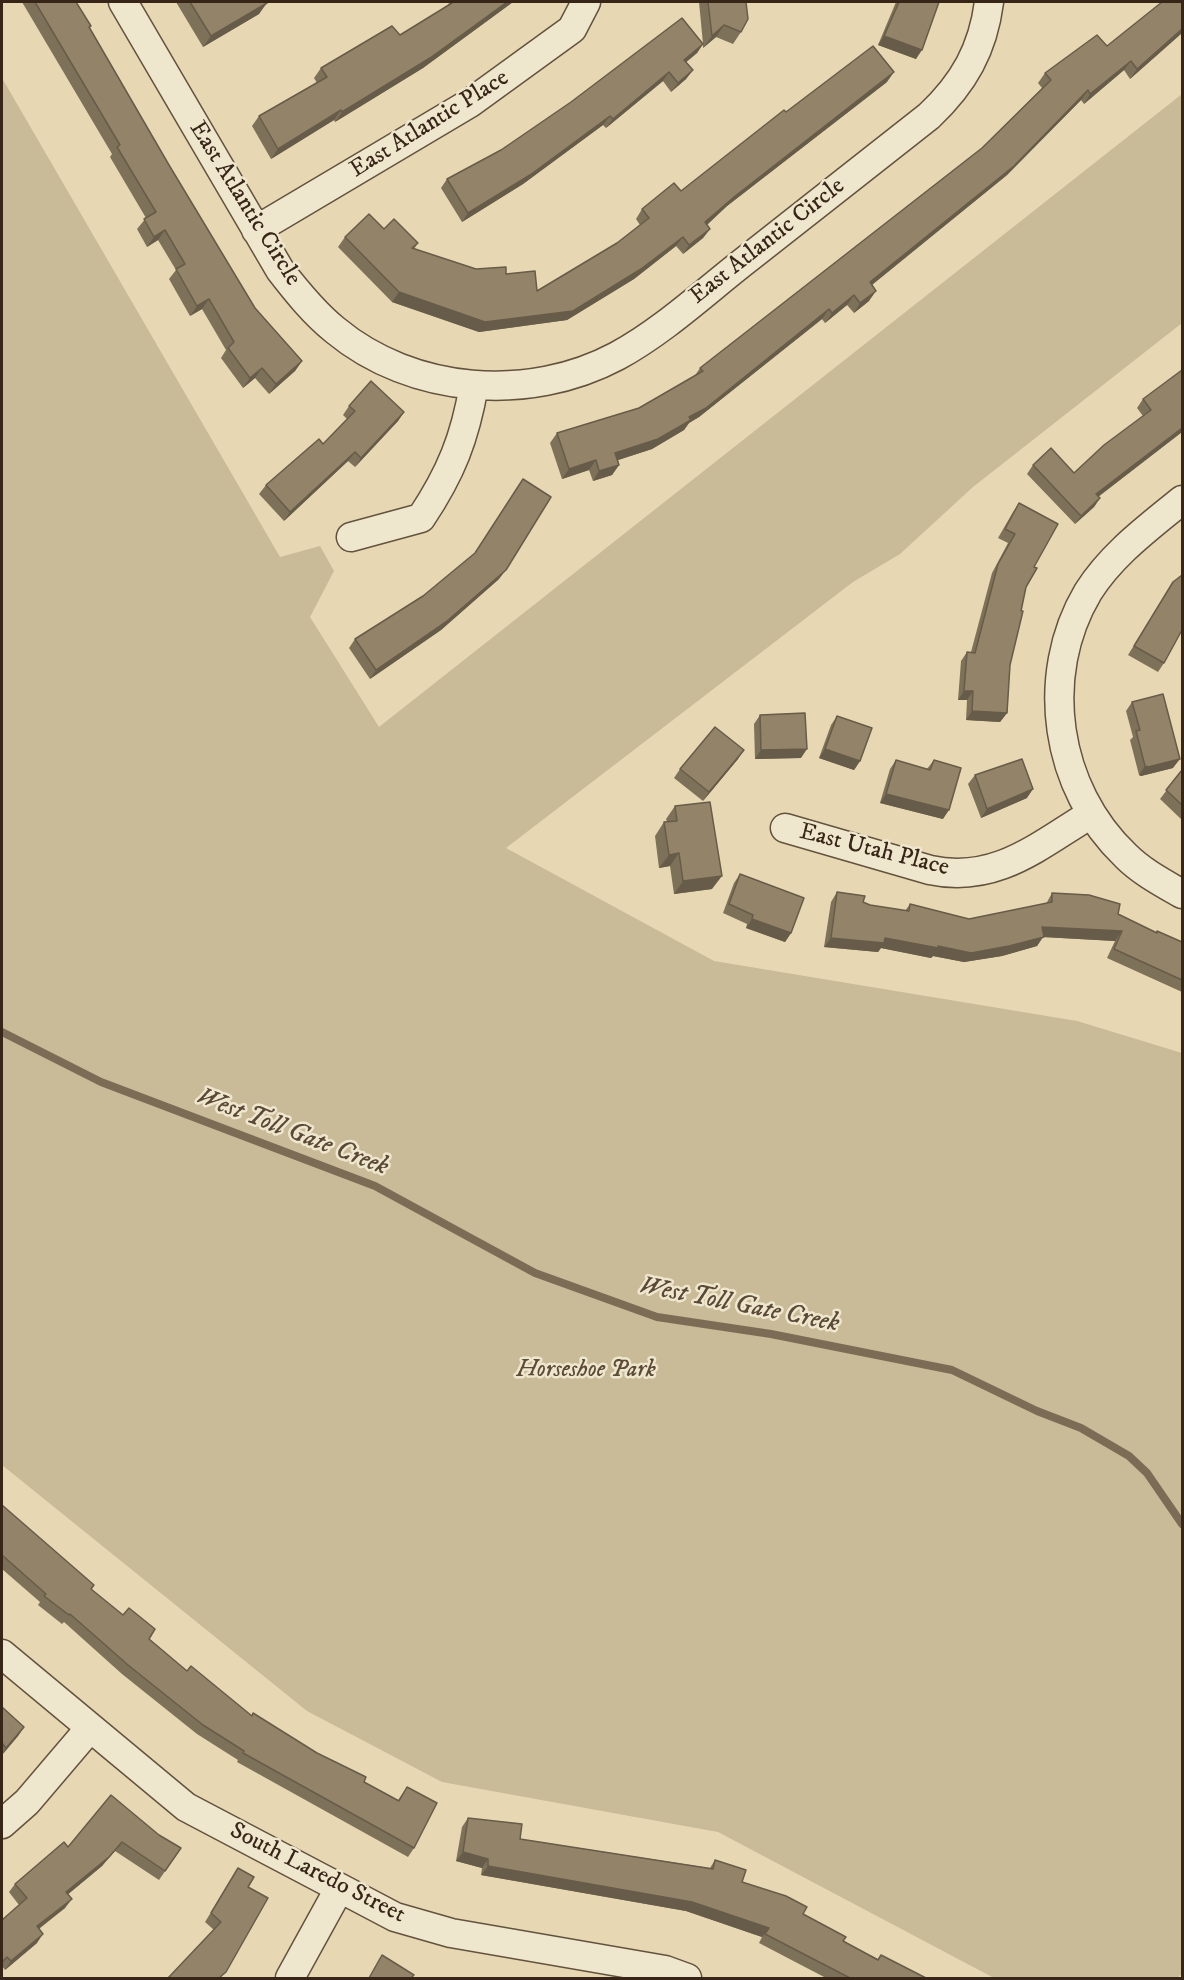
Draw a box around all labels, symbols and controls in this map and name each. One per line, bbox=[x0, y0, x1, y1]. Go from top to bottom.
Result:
street label: East Atlantic Place bbox=[345, 65, 515, 185]
street label: East Atlantic Circle bbox=[182, 116, 306, 292]
street label: East Atlantic Circle bbox=[685, 173, 851, 311]
street label: East Utah Place bbox=[796, 818, 952, 884]
water label: West Toll Gate Creek bbox=[192, 1082, 392, 1184]
water label: West Toll Gate Creek bbox=[636, 1271, 842, 1341]
park label: Horseshoe Park bbox=[516, 1357, 656, 1385]
street label: South Laredo Street bbox=[224, 1817, 410, 1931]

